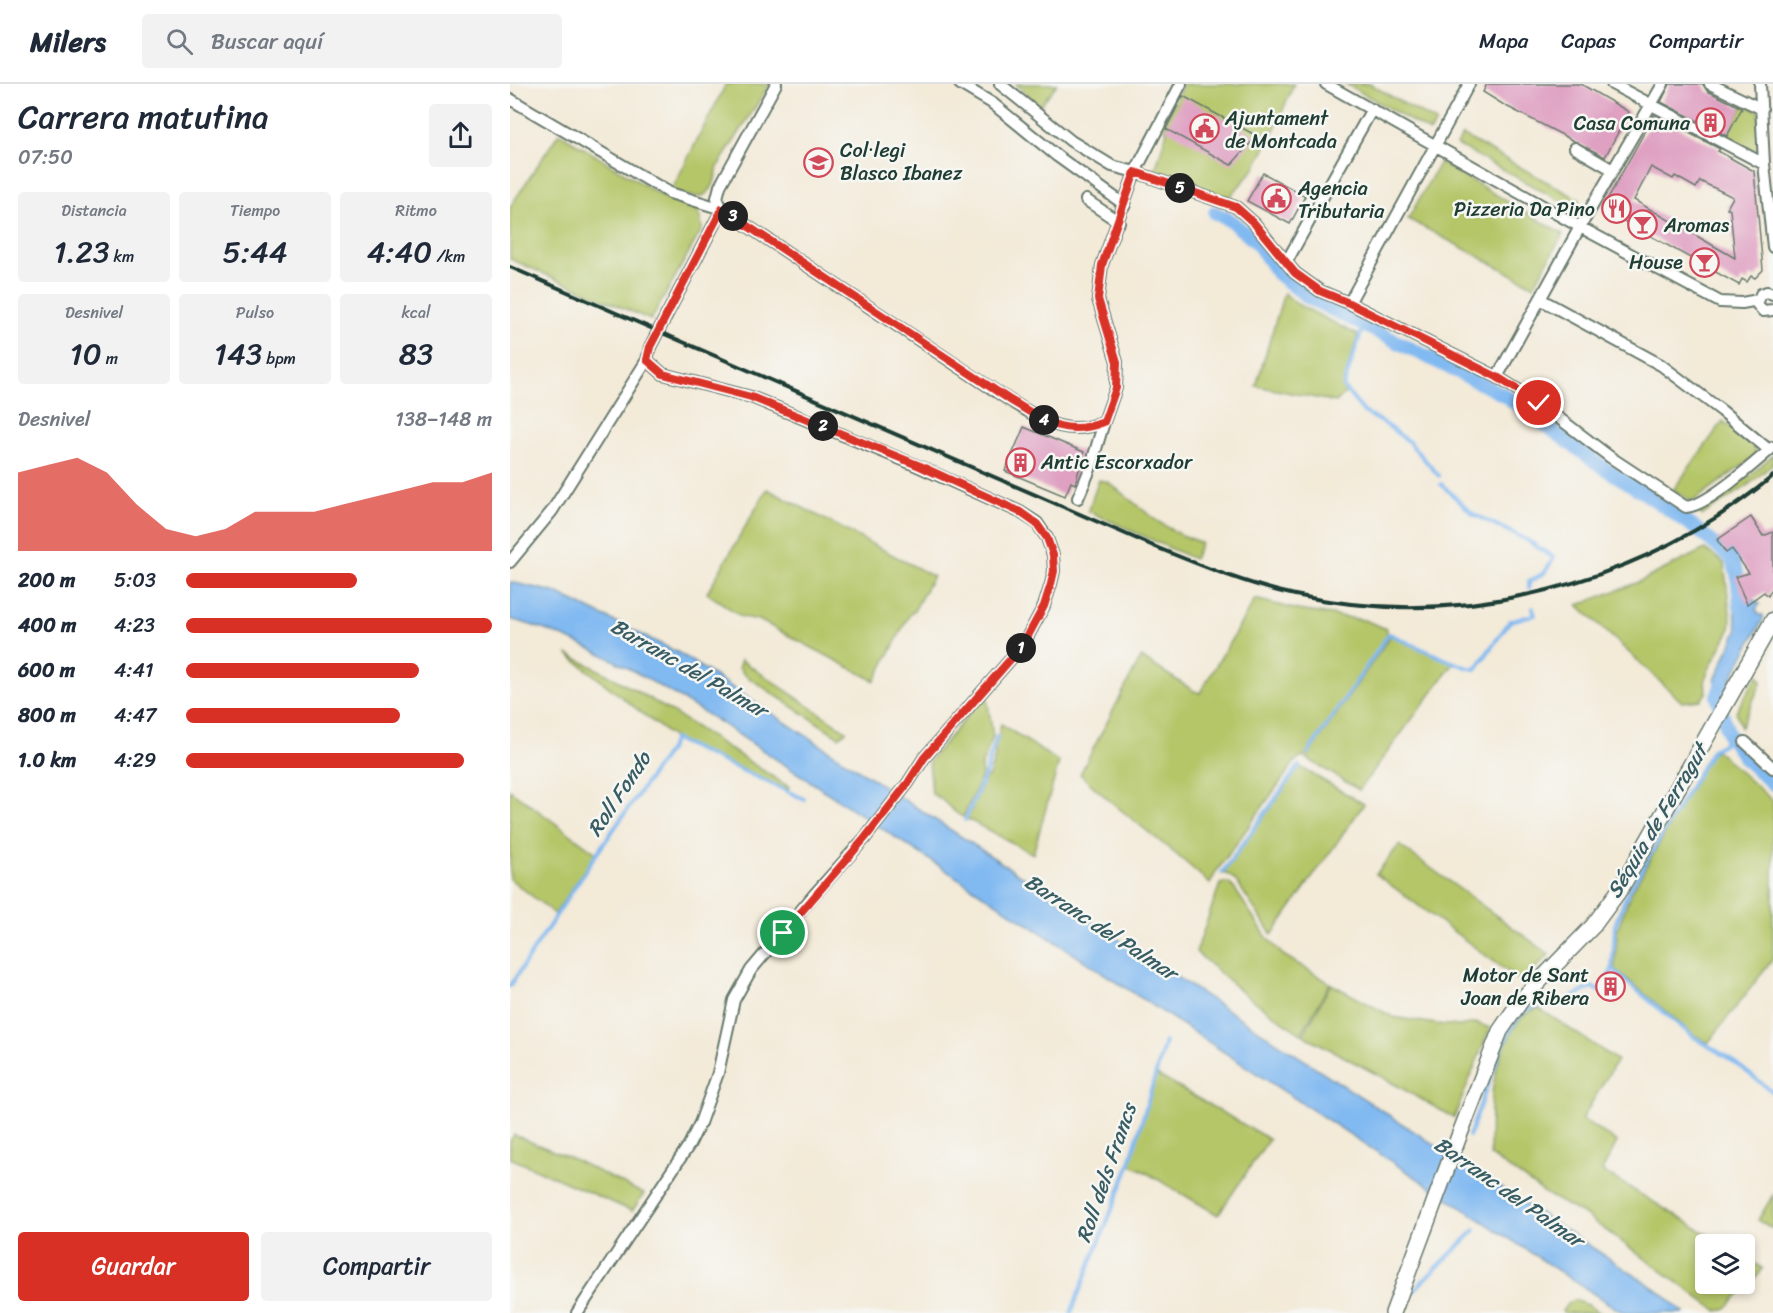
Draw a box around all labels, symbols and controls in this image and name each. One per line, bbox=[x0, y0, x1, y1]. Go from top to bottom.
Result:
search box bbox=[142, 14, 562, 68]
text: Milers bbox=[30, 17, 106, 66]
text: Buscar aquí bbox=[211, 22, 323, 61]
text: Mapa bbox=[1479, 22, 1528, 60]
text: Capas bbox=[1561, 22, 1616, 60]
text: Compartir bbox=[1649, 22, 1743, 60]
icon: search bbox=[163, 25, 196, 58]
text: Carrera matutina bbox=[18, 88, 269, 146]
place label: Ajuntament de Montcada bbox=[1224, 101, 1337, 159]
button: share bbox=[429, 104, 492, 167]
place label: Casa Comuna bbox=[1574, 106, 1691, 141]
building icon: Casa Comuna bbox=[1695, 107, 1727, 139]
public building icon: Ajuntament de Montcada bbox=[1188, 113, 1220, 145]
place label: Col·legi Blasco Ibanez bbox=[840, 133, 963, 191]
text: 07:50 bbox=[18, 140, 73, 175]
school or university icon: Col·legi Blasco Ibanez bbox=[803, 146, 835, 178]
place label: Agencia Tributaria bbox=[1297, 171, 1385, 229]
pin: 5 bbox=[1165, 173, 1195, 203]
text: 5 bbox=[1175, 173, 1185, 202]
public building icon: Agencia Tributaria bbox=[1261, 183, 1293, 215]
place label: Pizzeria Da Pino bbox=[1454, 192, 1595, 227]
restaurant icon: Pizzeria Da Pino bbox=[1600, 193, 1632, 225]
text: Distancia bbox=[61, 196, 127, 225]
text: Tiempo bbox=[230, 196, 280, 225]
text: Ritmo bbox=[395, 196, 437, 225]
pin: 3 bbox=[718, 201, 748, 231]
text: 3 bbox=[729, 201, 737, 230]
place label: Aromas bbox=[1663, 208, 1730, 243]
bar icon: Aromas bbox=[1627, 209, 1659, 241]
text: 1.23 bbox=[54, 225, 109, 279]
text: 5:44 bbox=[223, 225, 287, 279]
text: 4:40 bbox=[367, 225, 432, 279]
text: km bbox=[109, 242, 134, 271]
text: /km bbox=[432, 242, 465, 271]
place label: House bbox=[1629, 245, 1683, 280]
bar icon: House bbox=[1688, 246, 1720, 278]
text: Desnivel bbox=[65, 298, 123, 327]
text: Pulso bbox=[236, 298, 274, 327]
text: kcal bbox=[401, 298, 431, 327]
text: 10 bbox=[70, 327, 102, 381]
text: 143 bbox=[214, 327, 262, 381]
text: 83 bbox=[399, 327, 433, 381]
text: m bbox=[102, 344, 118, 373]
text: bpm bbox=[262, 344, 296, 373]
pin bbox=[1513, 377, 1564, 428]
icon: check bbox=[1522, 386, 1555, 419]
text: Desnivel bbox=[18, 402, 90, 437]
text: 138–148 m bbox=[395, 402, 492, 437]
pin: 4 bbox=[1029, 405, 1059, 435]
text: 4 bbox=[1039, 405, 1049, 434]
pin: 2 bbox=[808, 411, 838, 441]
text: 2 bbox=[818, 411, 828, 440]
place label: Antic Escorxador bbox=[1040, 445, 1193, 480]
building icon: Antic Escorxador bbox=[1004, 446, 1036, 478]
text: 200 m bbox=[18, 563, 75, 598]
text: 5:03 bbox=[114, 563, 156, 598]
text: 400 m bbox=[18, 608, 76, 643]
text: 4:23 bbox=[114, 608, 155, 643]
water label: Barranc del Palmar bbox=[603, 608, 778, 730]
pin: 1 bbox=[1006, 633, 1036, 663]
text: 1 bbox=[1018, 633, 1024, 662]
text: 600 m bbox=[18, 653, 75, 688]
text: 4:41 bbox=[114, 653, 154, 688]
text: 800 m bbox=[18, 698, 76, 733]
text: 4:47 bbox=[114, 698, 156, 733]
water label: Séquia de Ferragut bbox=[1596, 733, 1720, 906]
water label: Roll Fondo bbox=[576, 742, 662, 844]
text: 1.0 km bbox=[18, 743, 76, 778]
text: 4:29 bbox=[114, 743, 156, 778]
water label: Barranc del Palmar bbox=[1017, 863, 1188, 993]
pin bbox=[757, 907, 808, 958]
icon: arrive bbox=[766, 916, 799, 949]
place label: Motor de Sant Joan de Ribera bbox=[1460, 958, 1589, 1016]
building icon: Motor de Sant Joan de Ribera bbox=[1594, 970, 1626, 1002]
water label: Roll dels Francs bbox=[1064, 1096, 1148, 1248]
water label: Barranc del Palmar bbox=[1426, 1126, 1595, 1260]
button: Guardar bbox=[18, 1232, 249, 1301]
button: Compartir bbox=[261, 1232, 492, 1301]
map controls bbox=[1695, 1234, 1755, 1294]
button: layers bbox=[1695, 1234, 1755, 1294]

